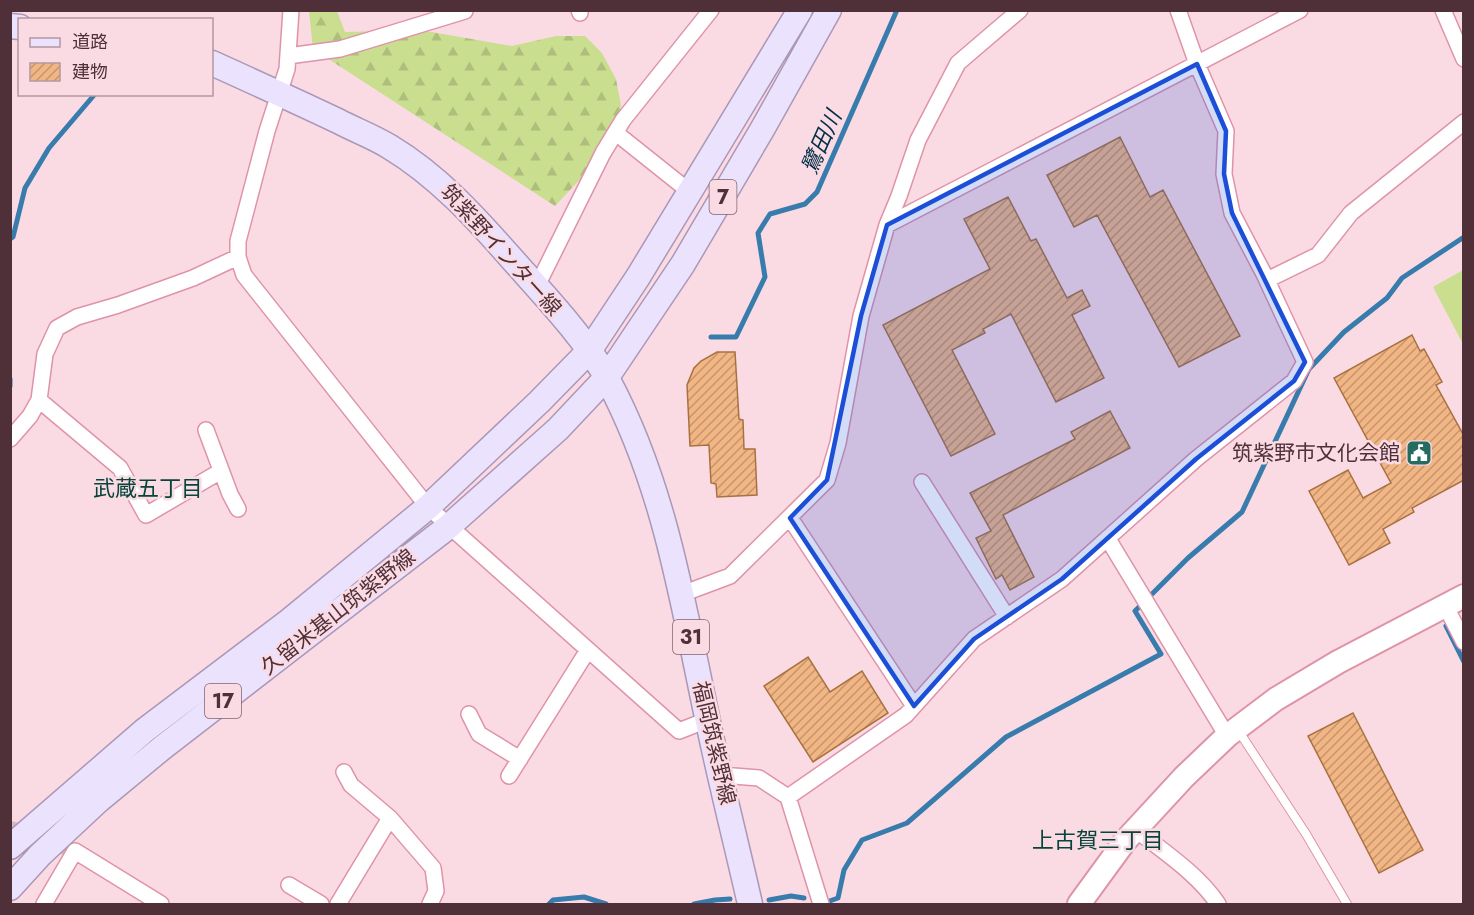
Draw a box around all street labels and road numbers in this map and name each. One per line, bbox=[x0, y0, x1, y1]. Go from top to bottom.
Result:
street label: 筑紫野インター線 bbox=[434, 178, 568, 322]
road number: 7 bbox=[710, 180, 736, 214]
street label: 久留米基山筑紫野線 bbox=[254, 542, 422, 682]
road number: 31 bbox=[673, 620, 709, 654]
street label: 福岡筑紫野線 bbox=[685, 678, 743, 808]
road number: 17 bbox=[205, 684, 241, 718]

